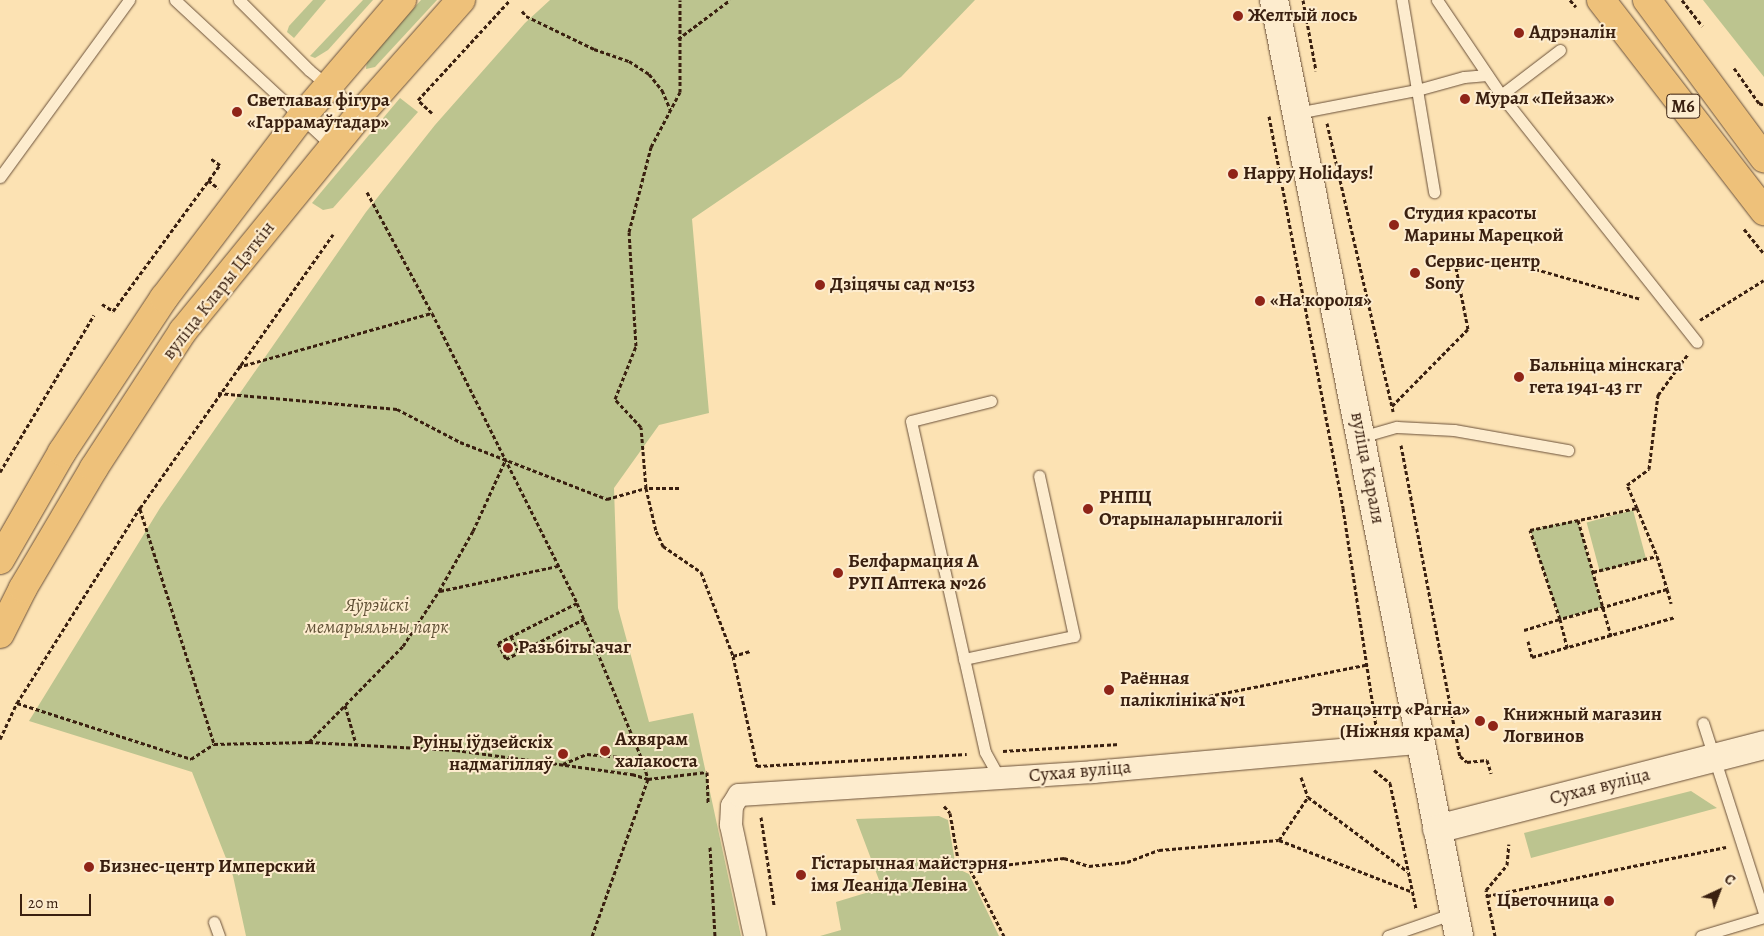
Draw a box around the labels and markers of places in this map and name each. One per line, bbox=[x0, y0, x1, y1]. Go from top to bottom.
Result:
place label: Желтый лось bbox=[1248, 5, 1357, 27]
marker: Желтый лось bbox=[1232, 10, 1244, 22]
place label: Адрэналін bbox=[1529, 22, 1616, 44]
marker: Адрэналін bbox=[1513, 27, 1525, 39]
place label: Мурал «Пейзаж» bbox=[1475, 88, 1615, 110]
place label: Светлавая фігура «Гаррамаўтадар» bbox=[247, 90, 390, 134]
marker: Мурал «Пейзаж» bbox=[1459, 93, 1471, 105]
marker: Светлавая фігура «Гаррамаўтадар» bbox=[231, 106, 243, 118]
place label: Happy Holidays! bbox=[1243, 163, 1374, 185]
marker: Happy Holidays! bbox=[1227, 168, 1239, 180]
place label: Студия красоты Марины Марецкой bbox=[1404, 203, 1564, 247]
marker: Студия красоты Марины Марецкой bbox=[1388, 219, 1400, 231]
place label: Сервис-центр Sony bbox=[1425, 251, 1540, 295]
marker: Сервис-центр Sony bbox=[1409, 267, 1421, 279]
place label: Дзіцячы сад №153 bbox=[830, 274, 975, 296]
marker: Дзіцячы сад №153 bbox=[814, 279, 826, 291]
place label: «На короля» bbox=[1270, 290, 1372, 312]
marker: «На короля» bbox=[1254, 295, 1266, 307]
place label: Бальніца мінскага гета 1941-43 гг bbox=[1529, 355, 1682, 399]
marker: Бальніца мінскага гета 1941-43 гг bbox=[1513, 371, 1525, 383]
place label: РНПЦ Отарыналарынгалогіі bbox=[1099, 487, 1283, 531]
marker: РНПЦ Отарыналарынгалогіі bbox=[1081, 502, 1095, 516]
place label: Белфармация А РУП Аптека №26 bbox=[848, 551, 986, 595]
marker: Белфармация А РУП Аптека №26 bbox=[832, 567, 844, 579]
place label: Разьбіты ачаг bbox=[518, 637, 631, 659]
marker: Разьбіты ачаг bbox=[502, 642, 514, 654]
place label: Раённая паліклініка №1 bbox=[1120, 668, 1245, 712]
marker: Раённая паліклініка №1 bbox=[1102, 683, 1116, 697]
place label: Этнацэнтр «Рагна» (Ніжняя крама) bbox=[1311, 699, 1470, 743]
place label: Книжный магазин Логвинов bbox=[1503, 704, 1662, 748]
marker: Этнацэнтр «Рагна» (Ніжняя крама) bbox=[1474, 715, 1486, 727]
marker: Книжный магазин Логвинов bbox=[1487, 720, 1499, 732]
place label: Ахвярам халакоста bbox=[615, 729, 698, 773]
place label: Руіны іўдзейскіх надмагілляў bbox=[412, 732, 553, 776]
marker: Ахвярам халакоста bbox=[599, 745, 611, 757]
marker: Руіны іўдзейскіх надмагілляў bbox=[557, 748, 569, 760]
place label: Гістарычная майстэрня імя Леаніда Левіна bbox=[811, 853, 1008, 897]
place label: Бизнес-центр Имперский bbox=[99, 856, 316, 878]
marker: Бизнес-центр Имперский bbox=[83, 861, 95, 873]
marker: Гістарычная майстэрня імя Леаніда Левіна bbox=[795, 869, 807, 881]
place label: Цветочница bbox=[1497, 890, 1599, 912]
marker: Цветочница bbox=[1603, 895, 1615, 907]

